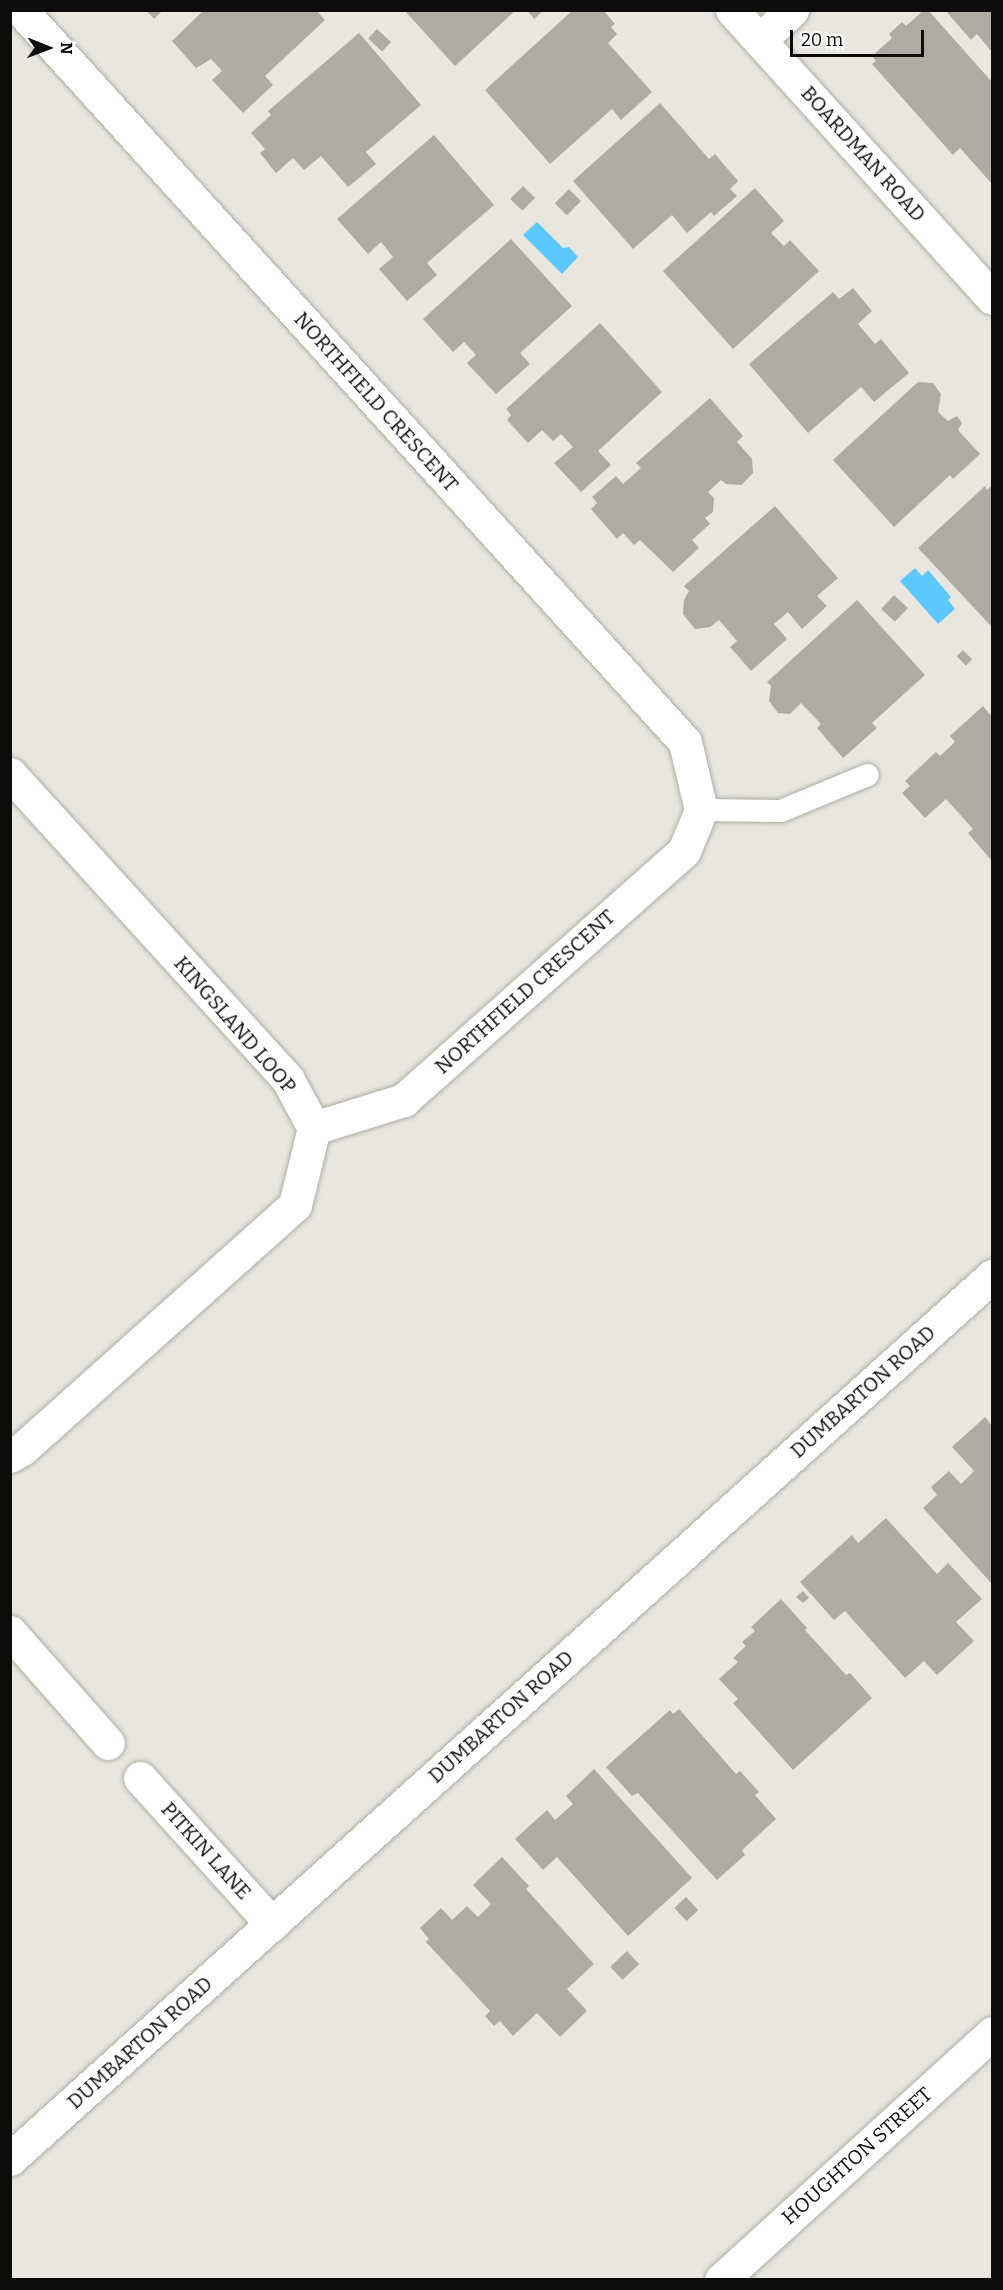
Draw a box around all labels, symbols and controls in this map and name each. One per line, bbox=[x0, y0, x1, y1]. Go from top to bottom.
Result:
north arrow bbox=[18, 18, 78, 78]
scale bar bbox=[793, 18, 926, 56]
text: 20 m bbox=[801, 29, 843, 51]
text: N bbox=[57, 42, 76, 55]
street label: BOARDMAN ROAD bbox=[796, 81, 930, 227]
street label: NORTHFIELD CRESCENT bbox=[289, 307, 463, 497]
street label: NORTHFIELD CRESCENT bbox=[430, 905, 620, 1079]
street label: KINGSLAND LOOP bbox=[169, 952, 301, 1098]
street label: DUMBARTON ROAD bbox=[786, 1321, 940, 1463]
street label: DUMBARTON ROAD bbox=[424, 1646, 578, 1788]
street label: PITKIN LANE bbox=[156, 1798, 256, 1904]
street label: DUMBARTON ROAD bbox=[63, 1972, 217, 2114]
street label: HOUGHTON STREET bbox=[777, 2082, 937, 2230]

